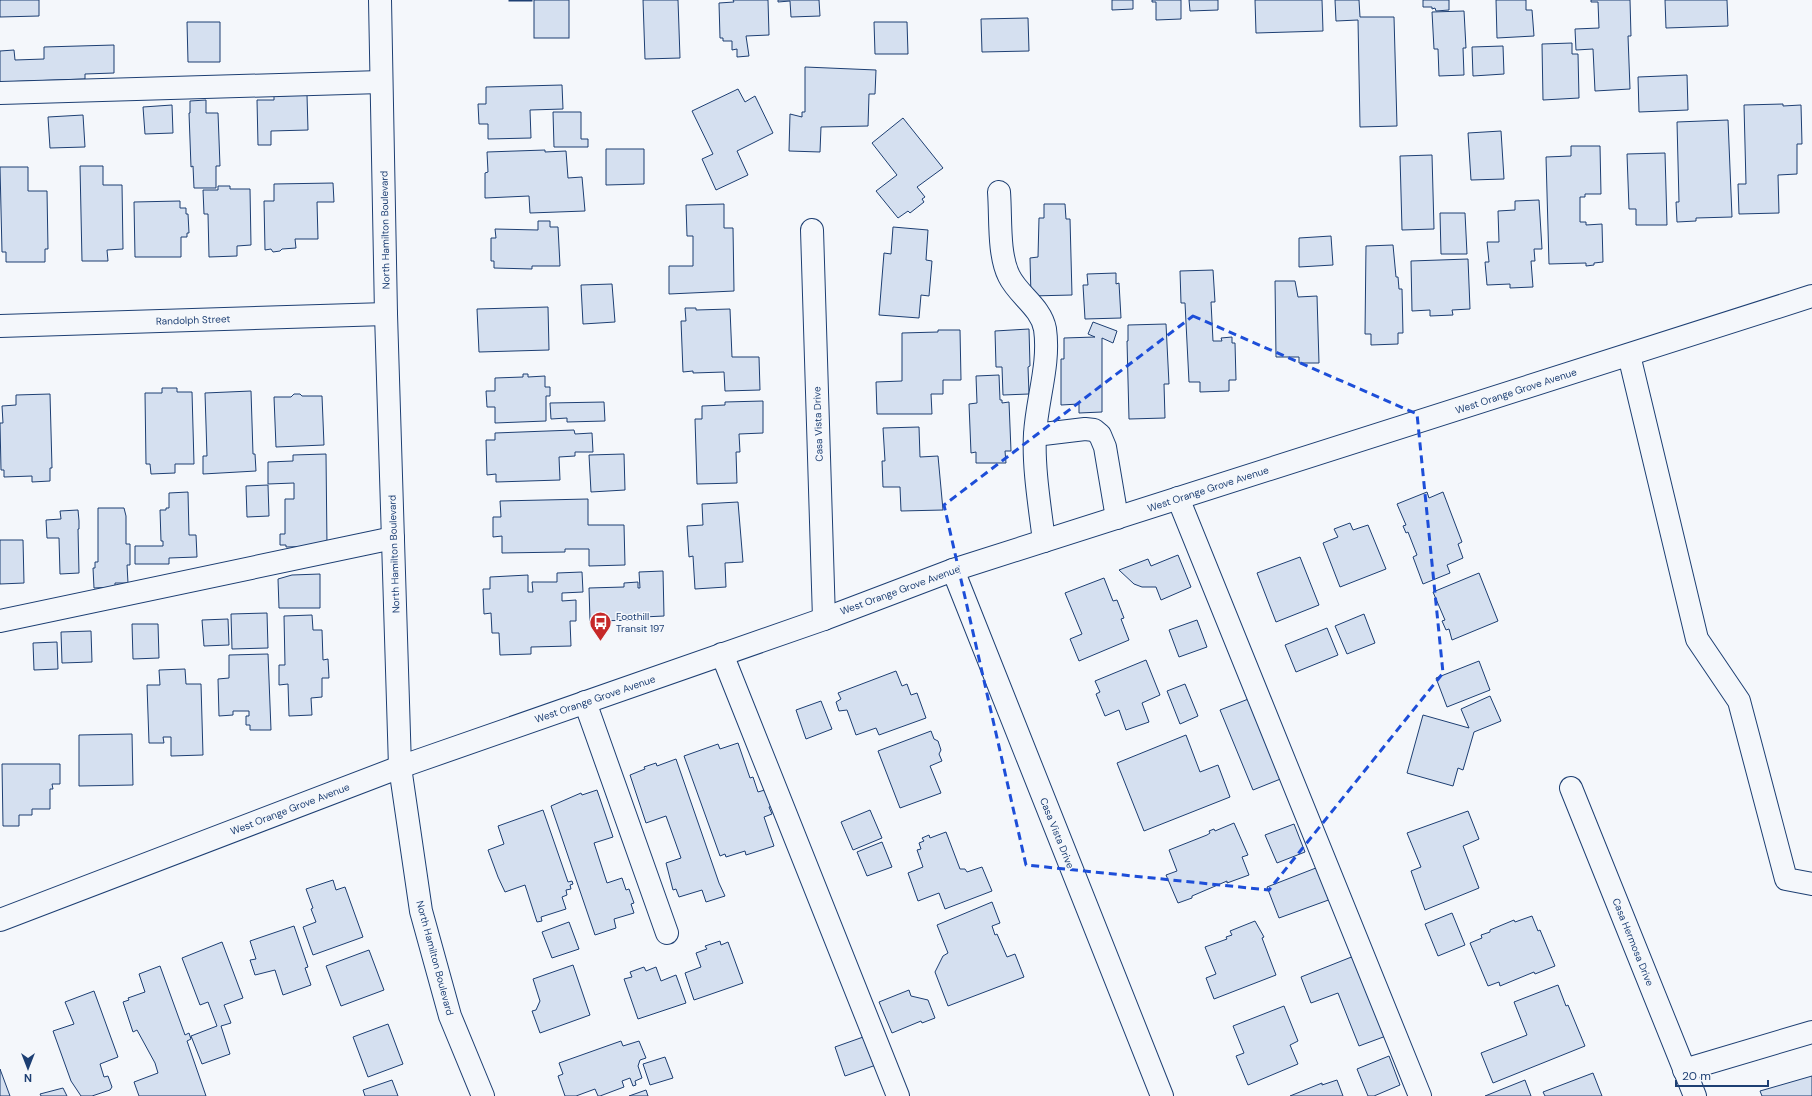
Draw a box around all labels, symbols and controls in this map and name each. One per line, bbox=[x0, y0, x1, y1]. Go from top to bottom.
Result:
street label: North Hamilton Boulevard bbox=[377, 171, 393, 289]
street label: Randolph Street bbox=[156, 312, 230, 328]
street label: West Orange Grove Avenue bbox=[1454, 365, 1579, 417]
street label: Casa Vista Drive bbox=[810, 386, 826, 462]
street label: West Orange Grove Avenue bbox=[1146, 463, 1271, 515]
street label: North Hamilton Boulevard bbox=[385, 495, 403, 613]
street label: West Orange Grove Avenue bbox=[838, 562, 962, 618]
bus stop icon: Foothill Transit 197 bbox=[588, 609, 614, 642]
place label: Foothill Transit 197 bbox=[616, 610, 664, 635]
street label: West Orange Grove Avenue bbox=[533, 672, 657, 726]
street label: West Orange Grove Avenue bbox=[229, 780, 352, 838]
street label: Casa Vista Drive bbox=[1037, 796, 1077, 871]
street label: Casa Hermosa Drive bbox=[1609, 896, 1657, 988]
street label: North Hamilton Boulevard bbox=[413, 899, 457, 1017]
north arrow bbox=[8, 1048, 48, 1088]
scale bar bbox=[1676, 1062, 1768, 1088]
text: 20 m bbox=[1682, 1068, 1711, 1084]
text: N bbox=[24, 1071, 32, 1085]

